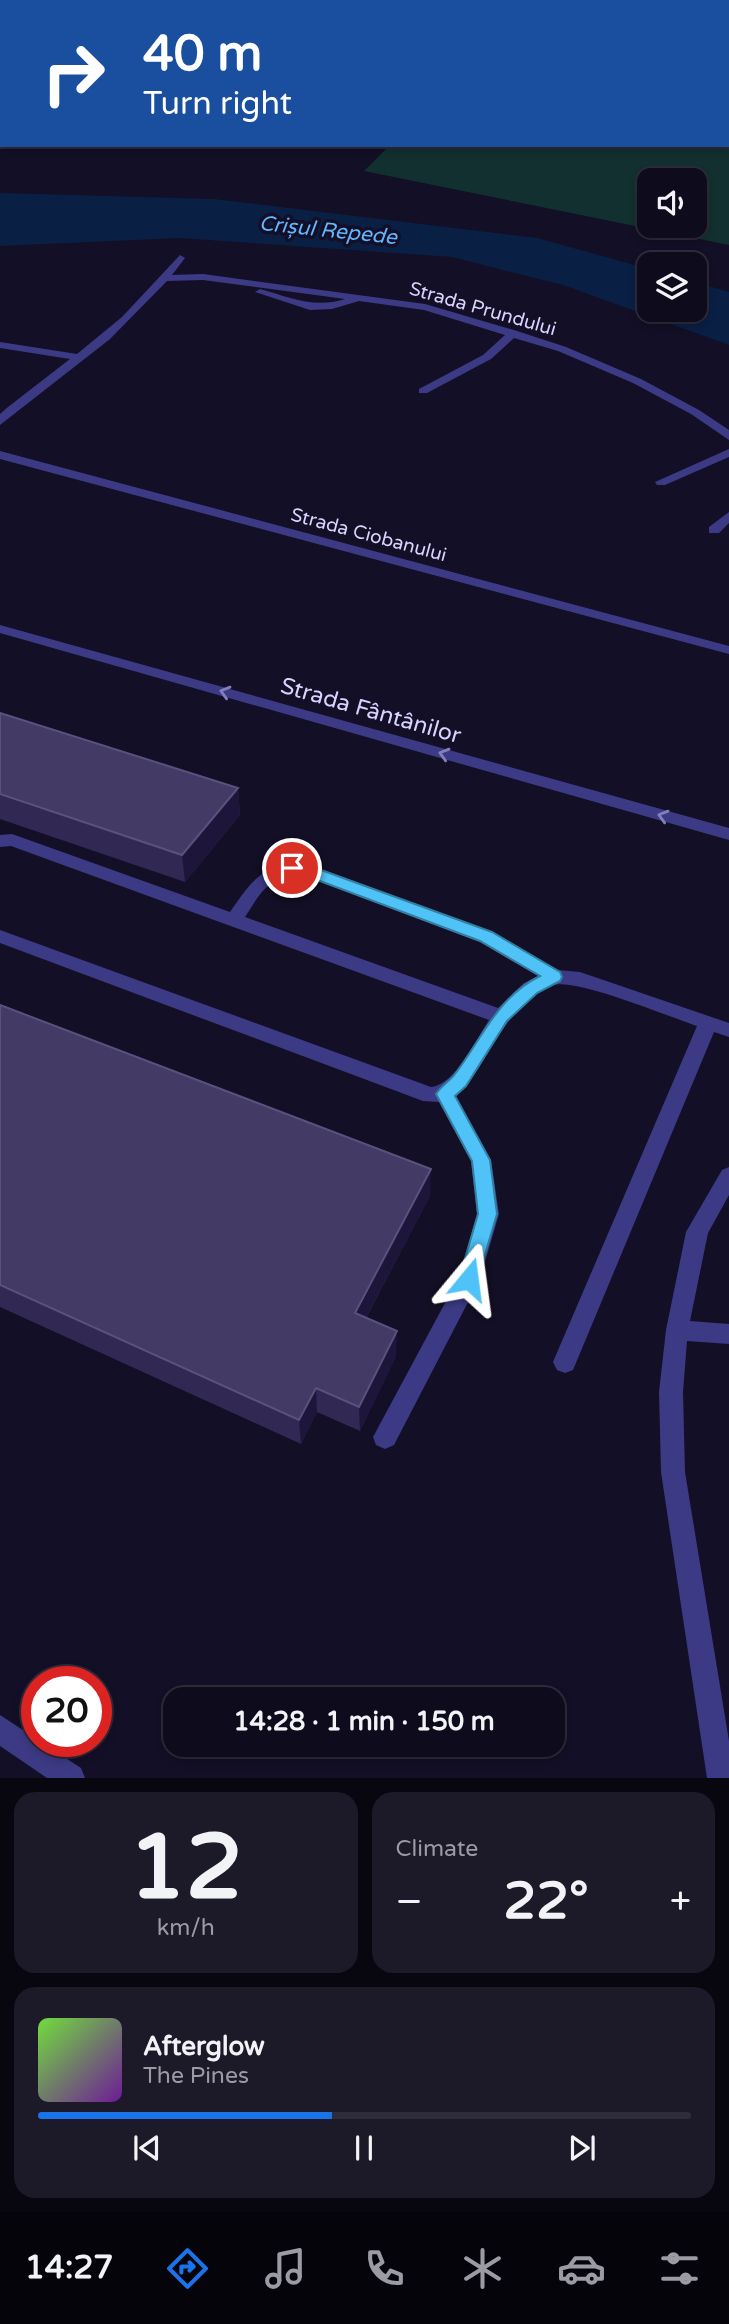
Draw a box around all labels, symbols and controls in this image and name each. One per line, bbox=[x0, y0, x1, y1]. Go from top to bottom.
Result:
text: 40 m bbox=[143, 25, 262, 84]
icon: right bbox=[28, 28, 119, 119]
text: Turn right bbox=[143, 85, 292, 123]
map controls bbox=[637, 168, 707, 322]
button: sound bbox=[637, 168, 707, 238]
water label: Crișul Repede bbox=[258, 211, 399, 250]
button: layers bbox=[637, 252, 707, 322]
street label: Strada Prundului bbox=[407, 277, 559, 340]
street label: Strada Ciobanului bbox=[288, 504, 449, 566]
street label: Strada Fântânilor bbox=[277, 672, 464, 750]
one-way arrow bbox=[220, 686, 232, 701]
one-way arrow bbox=[439, 748, 451, 762]
one-way arrow bbox=[658, 809, 670, 824]
pin bbox=[262, 838, 322, 898]
icon: arrive bbox=[273, 849, 311, 887]
position arrow bbox=[432, 1242, 506, 1316]
speed limit sign: 20 bbox=[21, 1666, 112, 1757]
text: 14:28 · 1 min · 150 m bbox=[233, 1706, 495, 1737]
text: 12 bbox=[129, 1813, 243, 1923]
text: Climate bbox=[396, 1835, 478, 1863]
text: 22° bbox=[504, 1870, 589, 1933]
text: − bbox=[396, 1879, 423, 1925]
text: + bbox=[670, 1879, 691, 1925]
text: km/h bbox=[157, 1914, 215, 1942]
text: Afterglow bbox=[143, 2031, 265, 2062]
text: The Pines bbox=[143, 2062, 249, 2090]
icon: previous bbox=[128, 2129, 166, 2167]
icon: pause bbox=[345, 2129, 383, 2167]
icon: next bbox=[563, 2129, 601, 2167]
icon: directions bbox=[163, 2244, 212, 2293]
icon: music bbox=[261, 2244, 310, 2293]
icon: phone bbox=[360, 2244, 409, 2293]
icon: climate bbox=[458, 2244, 507, 2293]
icon: car bbox=[557, 2244, 606, 2293]
icon: filters bbox=[655, 2244, 704, 2293]
text: 14:27 bbox=[25, 2249, 113, 2287]

